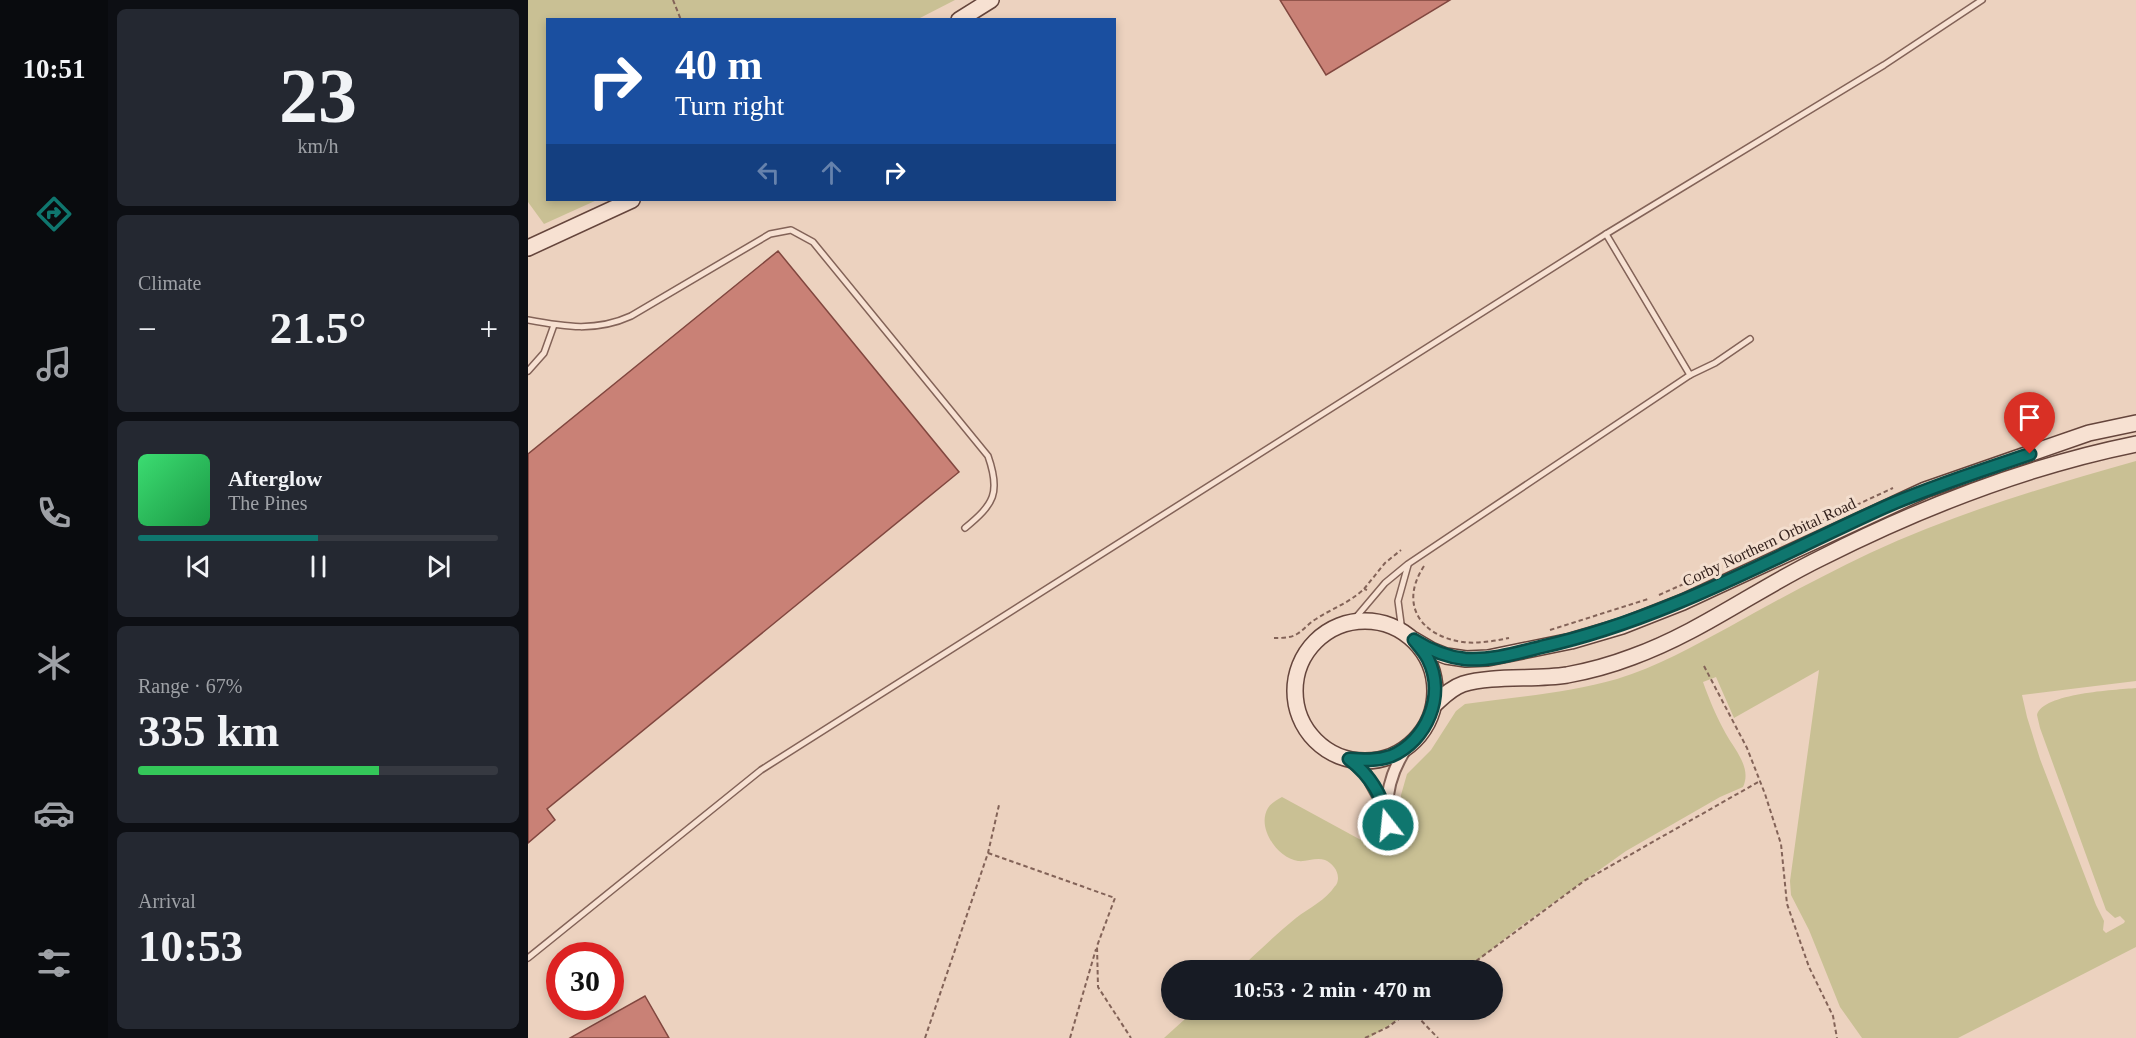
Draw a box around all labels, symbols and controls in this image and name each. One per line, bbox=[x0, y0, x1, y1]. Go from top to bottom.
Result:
icon: right bbox=[576, 42, 654, 120]
text: 40 m bbox=[675, 42, 763, 88]
text: 23 bbox=[279, 52, 357, 139]
text: 10:51 bbox=[23, 54, 86, 84]
text: Turn right bbox=[675, 91, 784, 121]
text: km/h bbox=[297, 135, 339, 157]
icon: left bbox=[752, 156, 785, 189]
icon: ahead bbox=[815, 156, 848, 189]
icon: right bbox=[878, 156, 911, 189]
icon: directions bbox=[33, 193, 75, 235]
text: Climate bbox=[138, 272, 201, 294]
text: 21.5° bbox=[270, 303, 366, 353]
text: − bbox=[138, 311, 157, 347]
text: + bbox=[479, 311, 498, 347]
icon: music bbox=[33, 343, 75, 385]
pin bbox=[2004, 392, 2055, 454]
icon: arrive bbox=[2013, 401, 2046, 434]
text: Afterglow bbox=[228, 466, 322, 491]
icon: phone bbox=[33, 492, 75, 534]
text: The Pines bbox=[228, 492, 307, 514]
street label: Corby Northern Orbital Road bbox=[1680, 494, 1859, 591]
icon: previous bbox=[182, 550, 215, 583]
icon: pause bbox=[302, 550, 335, 583]
icon: next bbox=[422, 550, 455, 583]
icon: climate bbox=[33, 642, 75, 684]
text: Range · 67% bbox=[138, 675, 242, 697]
text: 335 km bbox=[138, 706, 279, 756]
icon: car bbox=[33, 792, 75, 834]
position arrow bbox=[1356, 793, 1420, 857]
text: Arrival bbox=[138, 890, 196, 912]
text: 10:53 bbox=[138, 921, 243, 971]
icon: filters bbox=[33, 942, 75, 984]
speed limit sign: 30 bbox=[546, 942, 624, 1020]
text: 10:53 · 2 min · 470 m bbox=[1233, 977, 1431, 1002]

